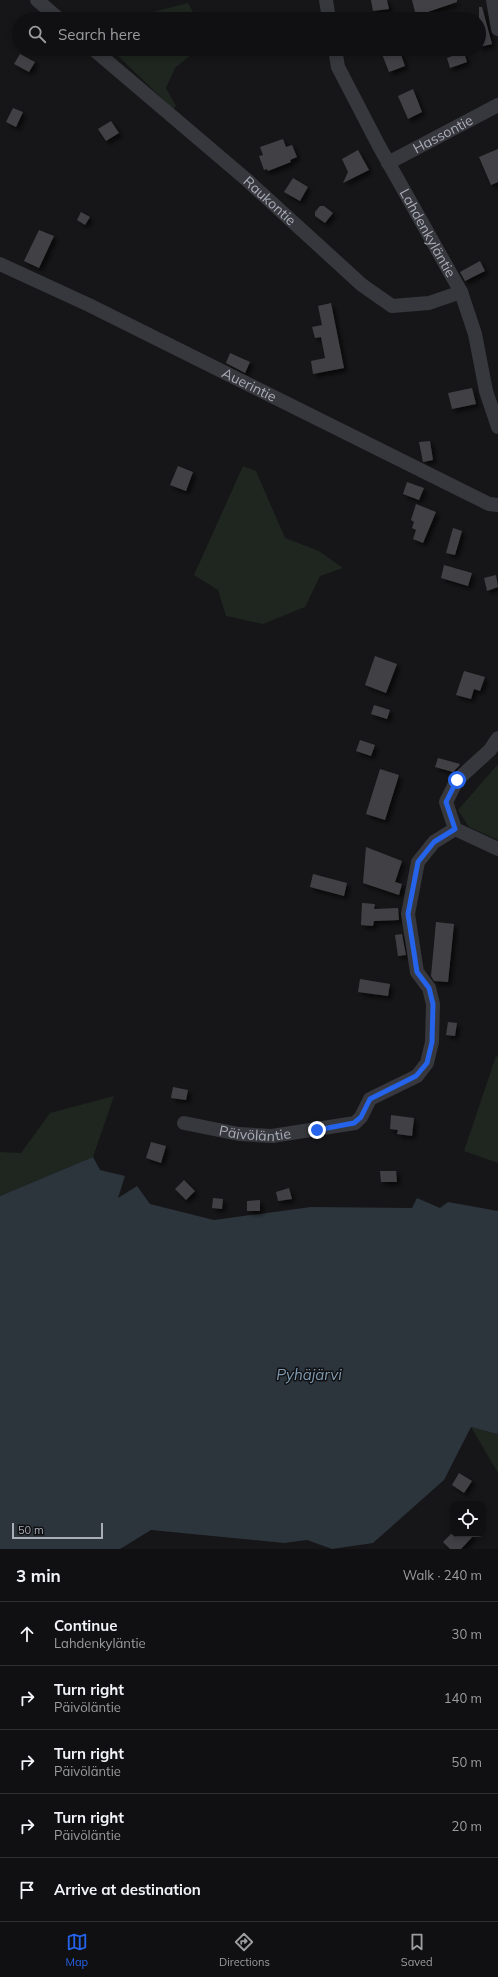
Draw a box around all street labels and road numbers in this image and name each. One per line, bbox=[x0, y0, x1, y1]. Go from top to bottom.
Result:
street label: Hassontie bbox=[410, 111, 476, 157]
street label: Raukontie bbox=[240, 172, 300, 229]
street label: Lahdenkyläntie bbox=[396, 185, 460, 280]
street label: Auerintie bbox=[219, 364, 279, 406]
street label: Päivöläntie bbox=[218, 1121, 292, 1145]

